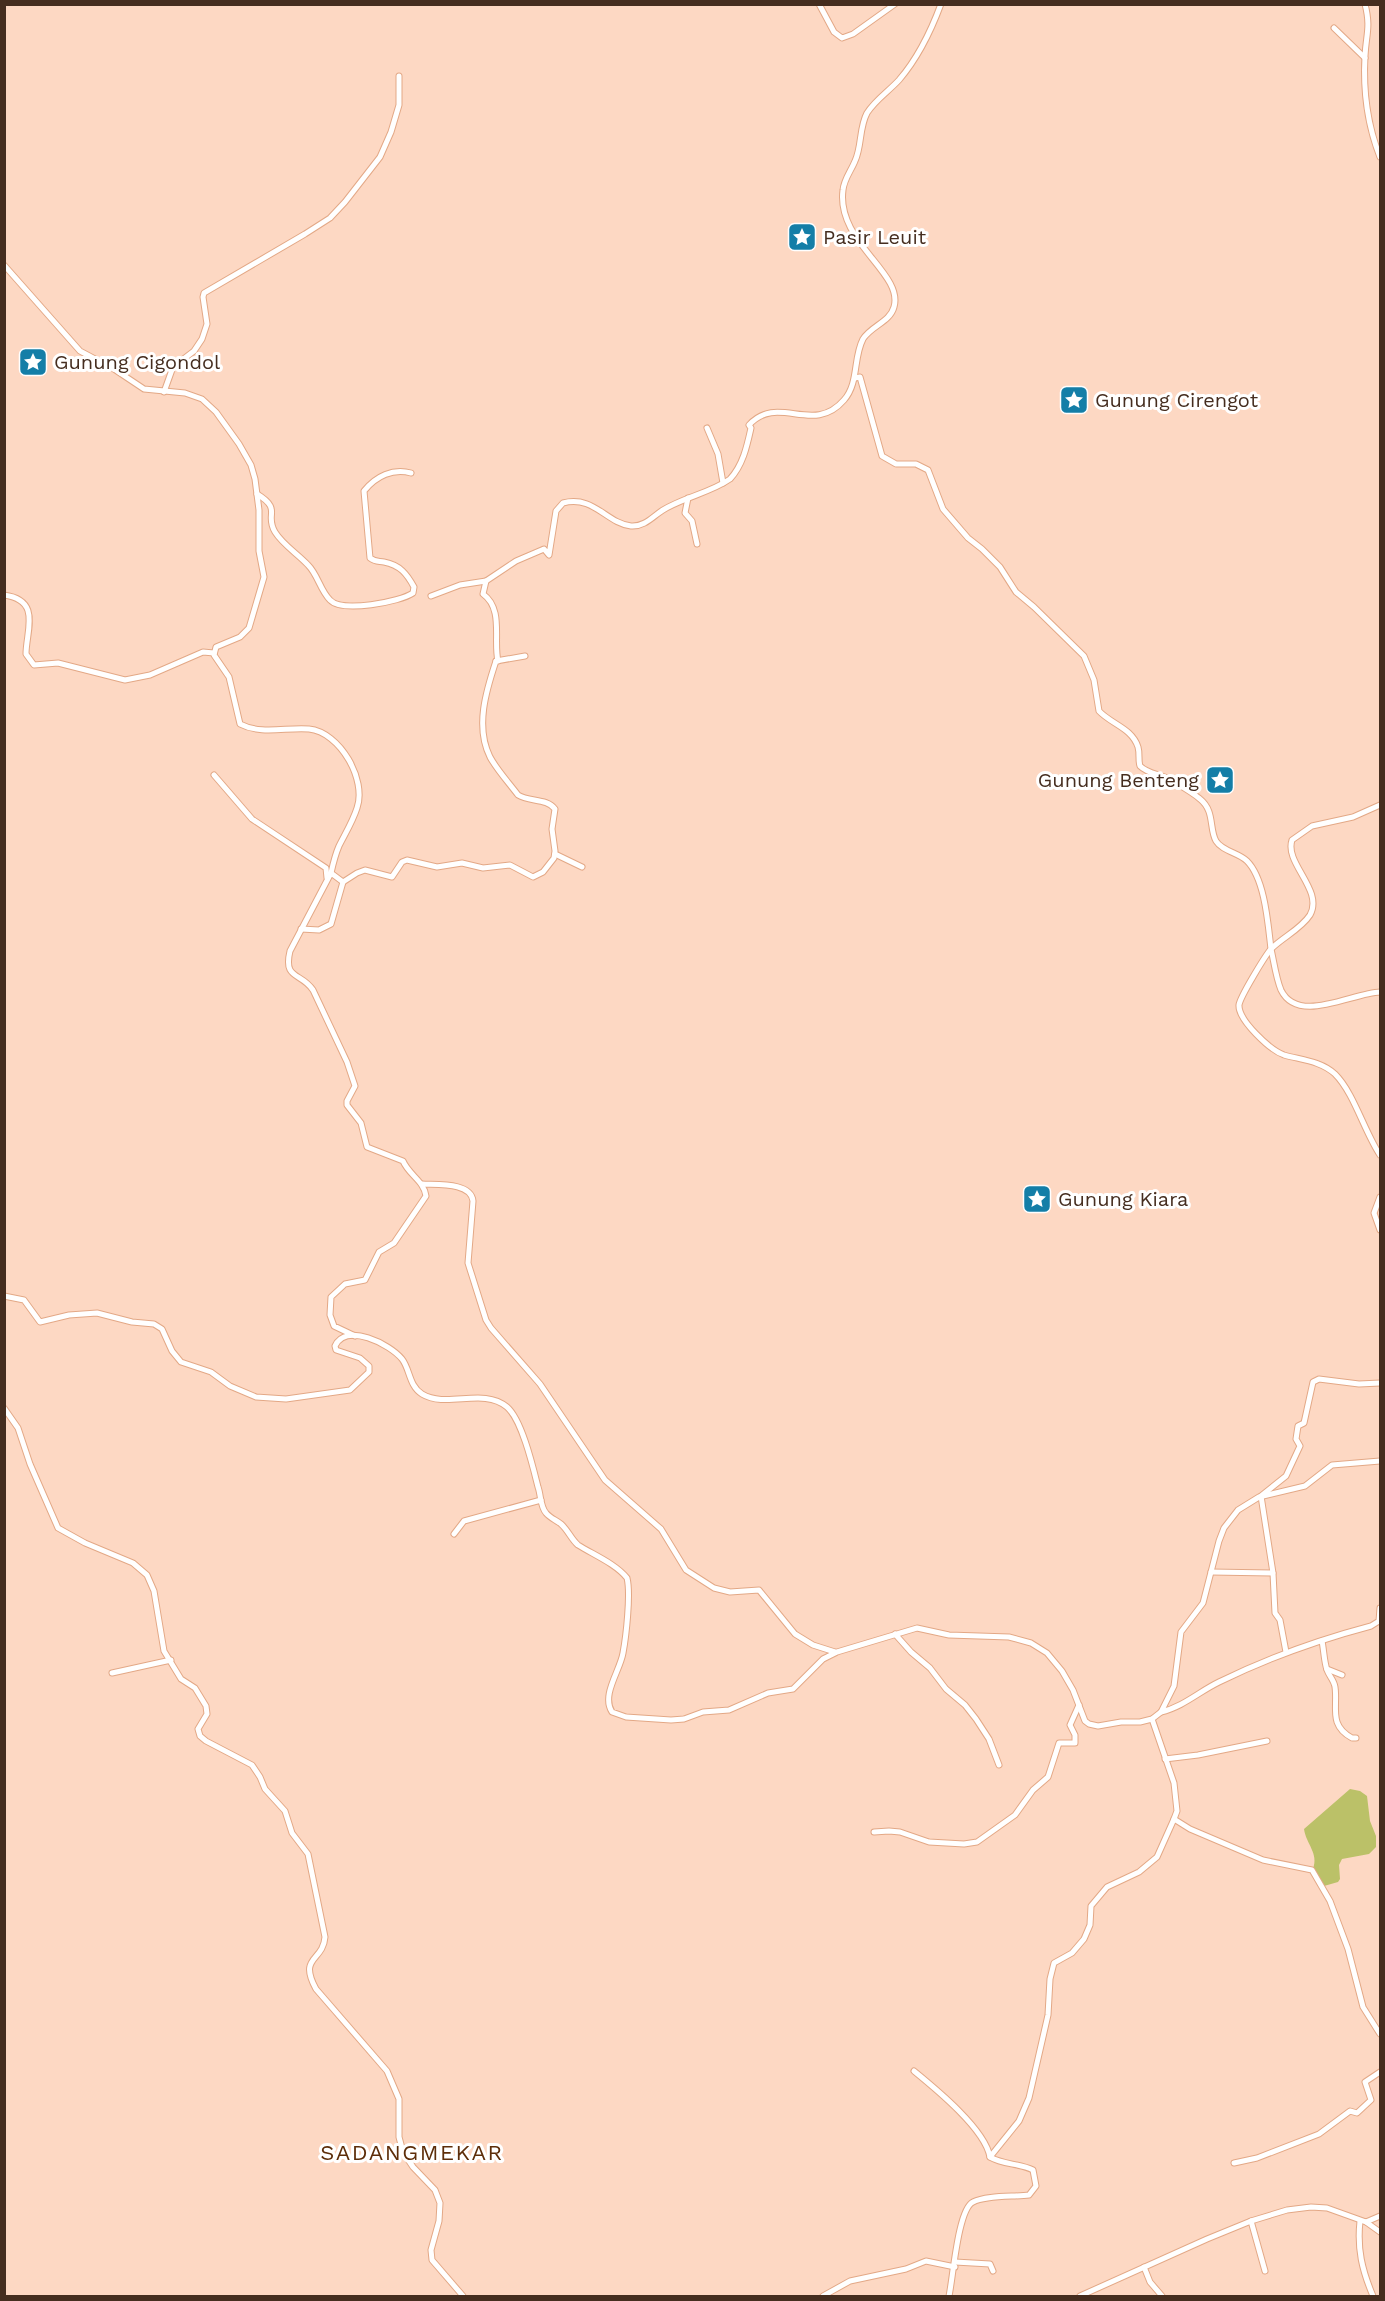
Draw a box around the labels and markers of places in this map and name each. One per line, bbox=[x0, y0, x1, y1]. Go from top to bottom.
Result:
place icon: Pasir Leuit bbox=[786, 221, 818, 253]
place label: Pasir Leuit bbox=[823, 225, 927, 249]
place icon: Gunung Cigondol bbox=[17, 346, 49, 378]
place label: Gunung Cigondol bbox=[54, 350, 220, 374]
place icon: Gunung Cirengot bbox=[1058, 384, 1090, 416]
place label: Gunung Cirengot bbox=[1095, 388, 1259, 412]
place icon: Gunung Benteng bbox=[1204, 764, 1236, 796]
place label: Gunung Benteng bbox=[1038, 768, 1199, 792]
place icon: Gunung Kiara bbox=[1021, 1183, 1053, 1215]
place label: Gunung Kiara bbox=[1058, 1187, 1188, 1211]

